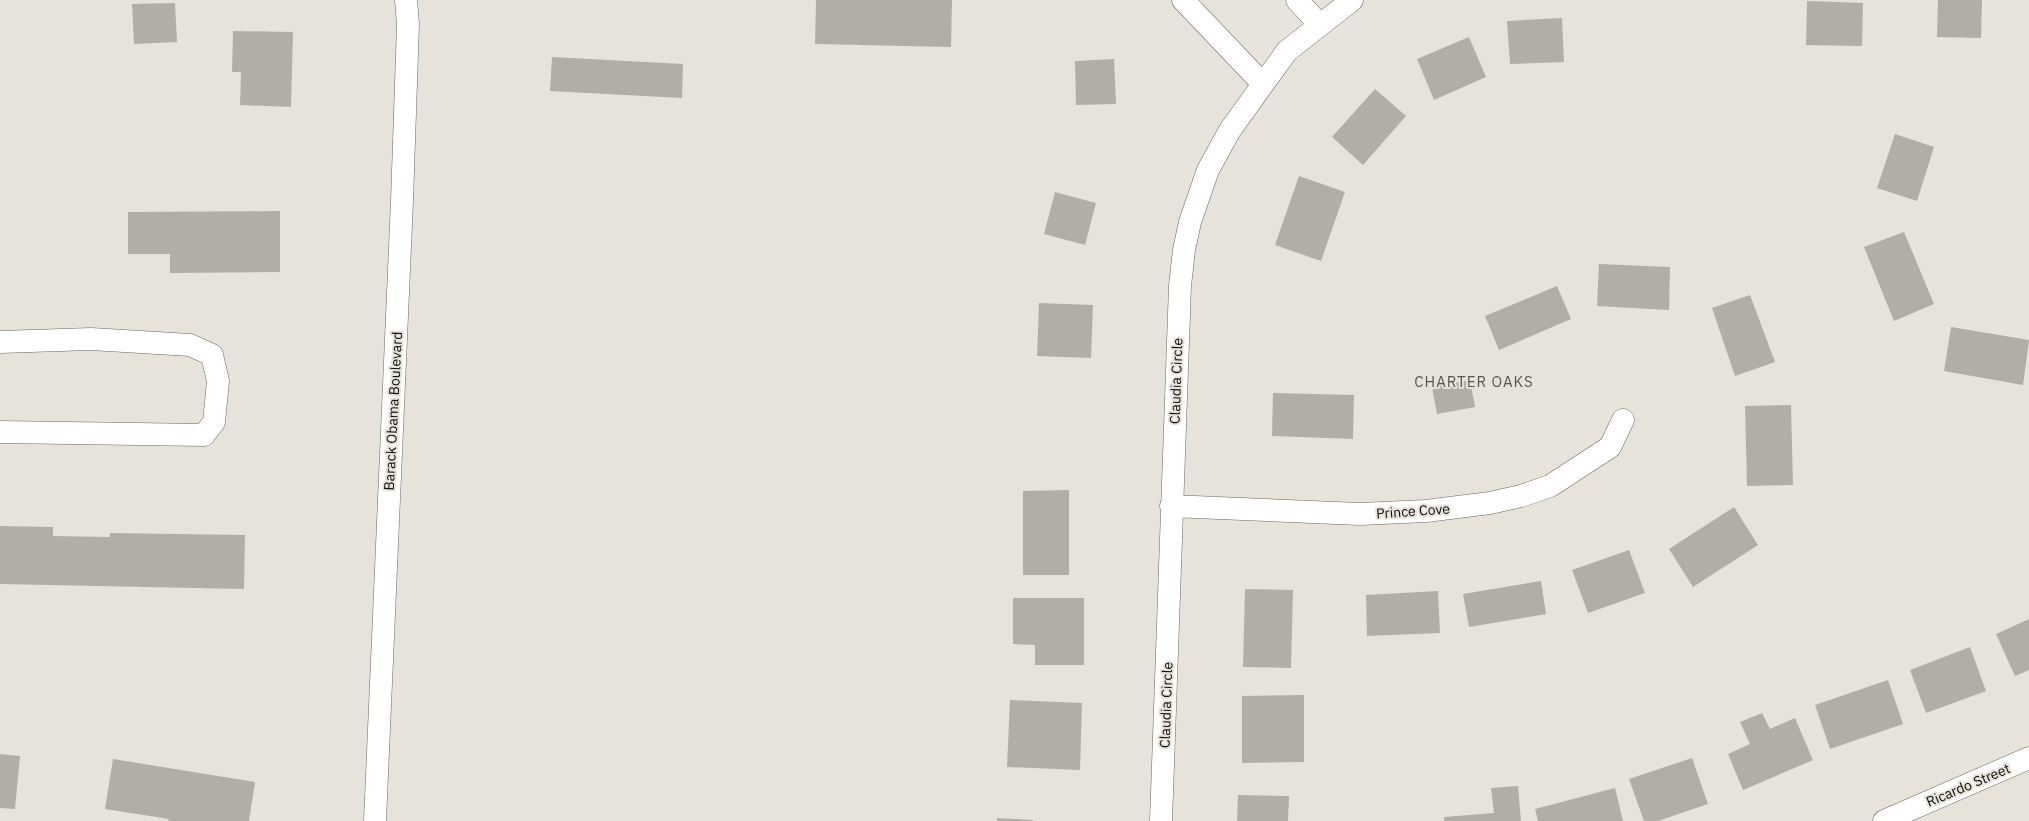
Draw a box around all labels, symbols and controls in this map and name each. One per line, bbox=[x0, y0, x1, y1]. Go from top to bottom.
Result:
street label: Barack Obama Boulevard bbox=[380, 331, 406, 491]
street label: Claudia Circle bbox=[1166, 337, 1187, 424]
district label: CHARTER OAKS bbox=[1414, 372, 1534, 391]
street label: Prince Cove bbox=[1376, 499, 1451, 523]
street label: Claudia Circle bbox=[1156, 661, 1177, 748]
street label: Ricardo Street bbox=[1923, 759, 2013, 811]

